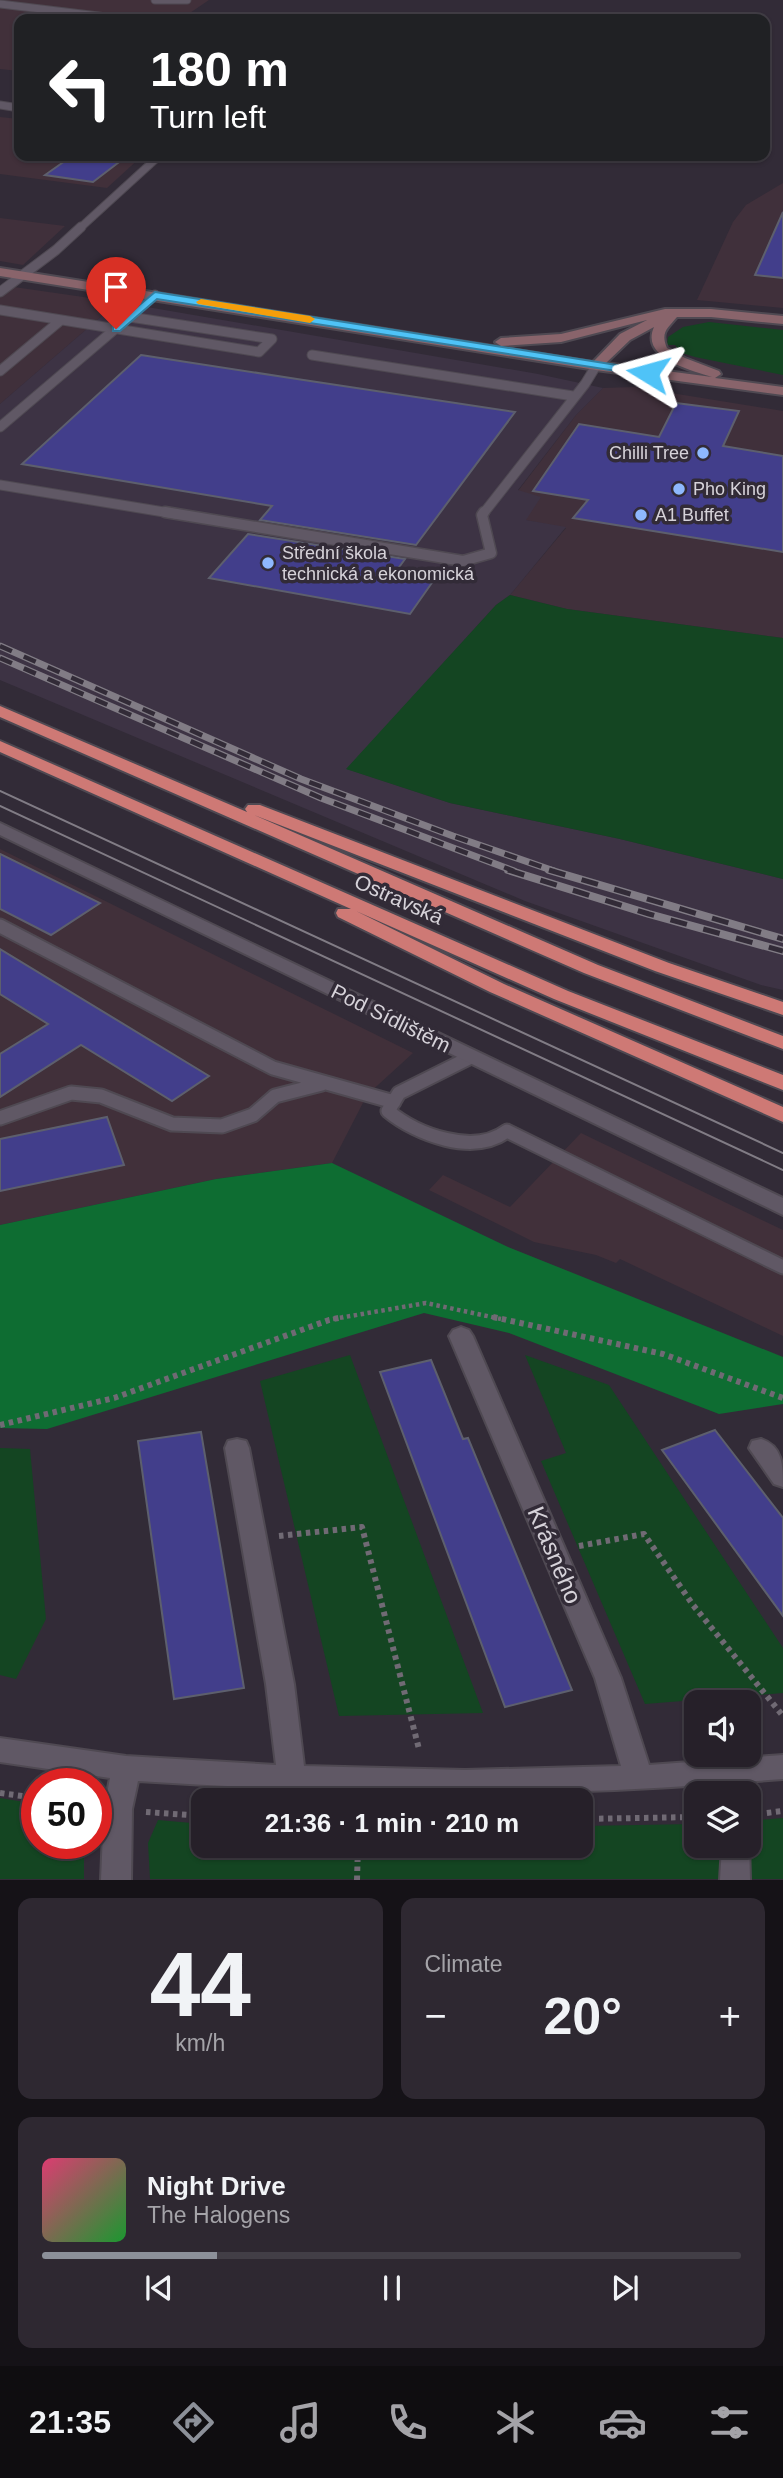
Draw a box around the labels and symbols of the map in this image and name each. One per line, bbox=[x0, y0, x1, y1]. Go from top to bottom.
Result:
pin bbox=[86, 257, 146, 329]
position arrow bbox=[611, 336, 685, 410]
place label: Chilli Tree bbox=[609, 443, 689, 463]
marker: Chilli Tree bbox=[695, 445, 711, 461]
place label: Pho King bbox=[693, 479, 766, 499]
marker: Pho King bbox=[671, 481, 687, 497]
place label: A1 Buffet bbox=[655, 505, 729, 525]
marker: A1 Buffet bbox=[633, 507, 649, 523]
place label: Střední škola technická a ekonomická bbox=[282, 543, 475, 584]
marker: Střední škola technická a ekonomická bbox=[260, 555, 276, 571]
street label: Ostravská bbox=[351, 869, 447, 929]
street label: Pod Sídlištěm bbox=[328, 979, 454, 1057]
street label: Krásného bbox=[522, 1502, 588, 1608]
speed limit sign: 50 bbox=[21, 1768, 112, 1859]

